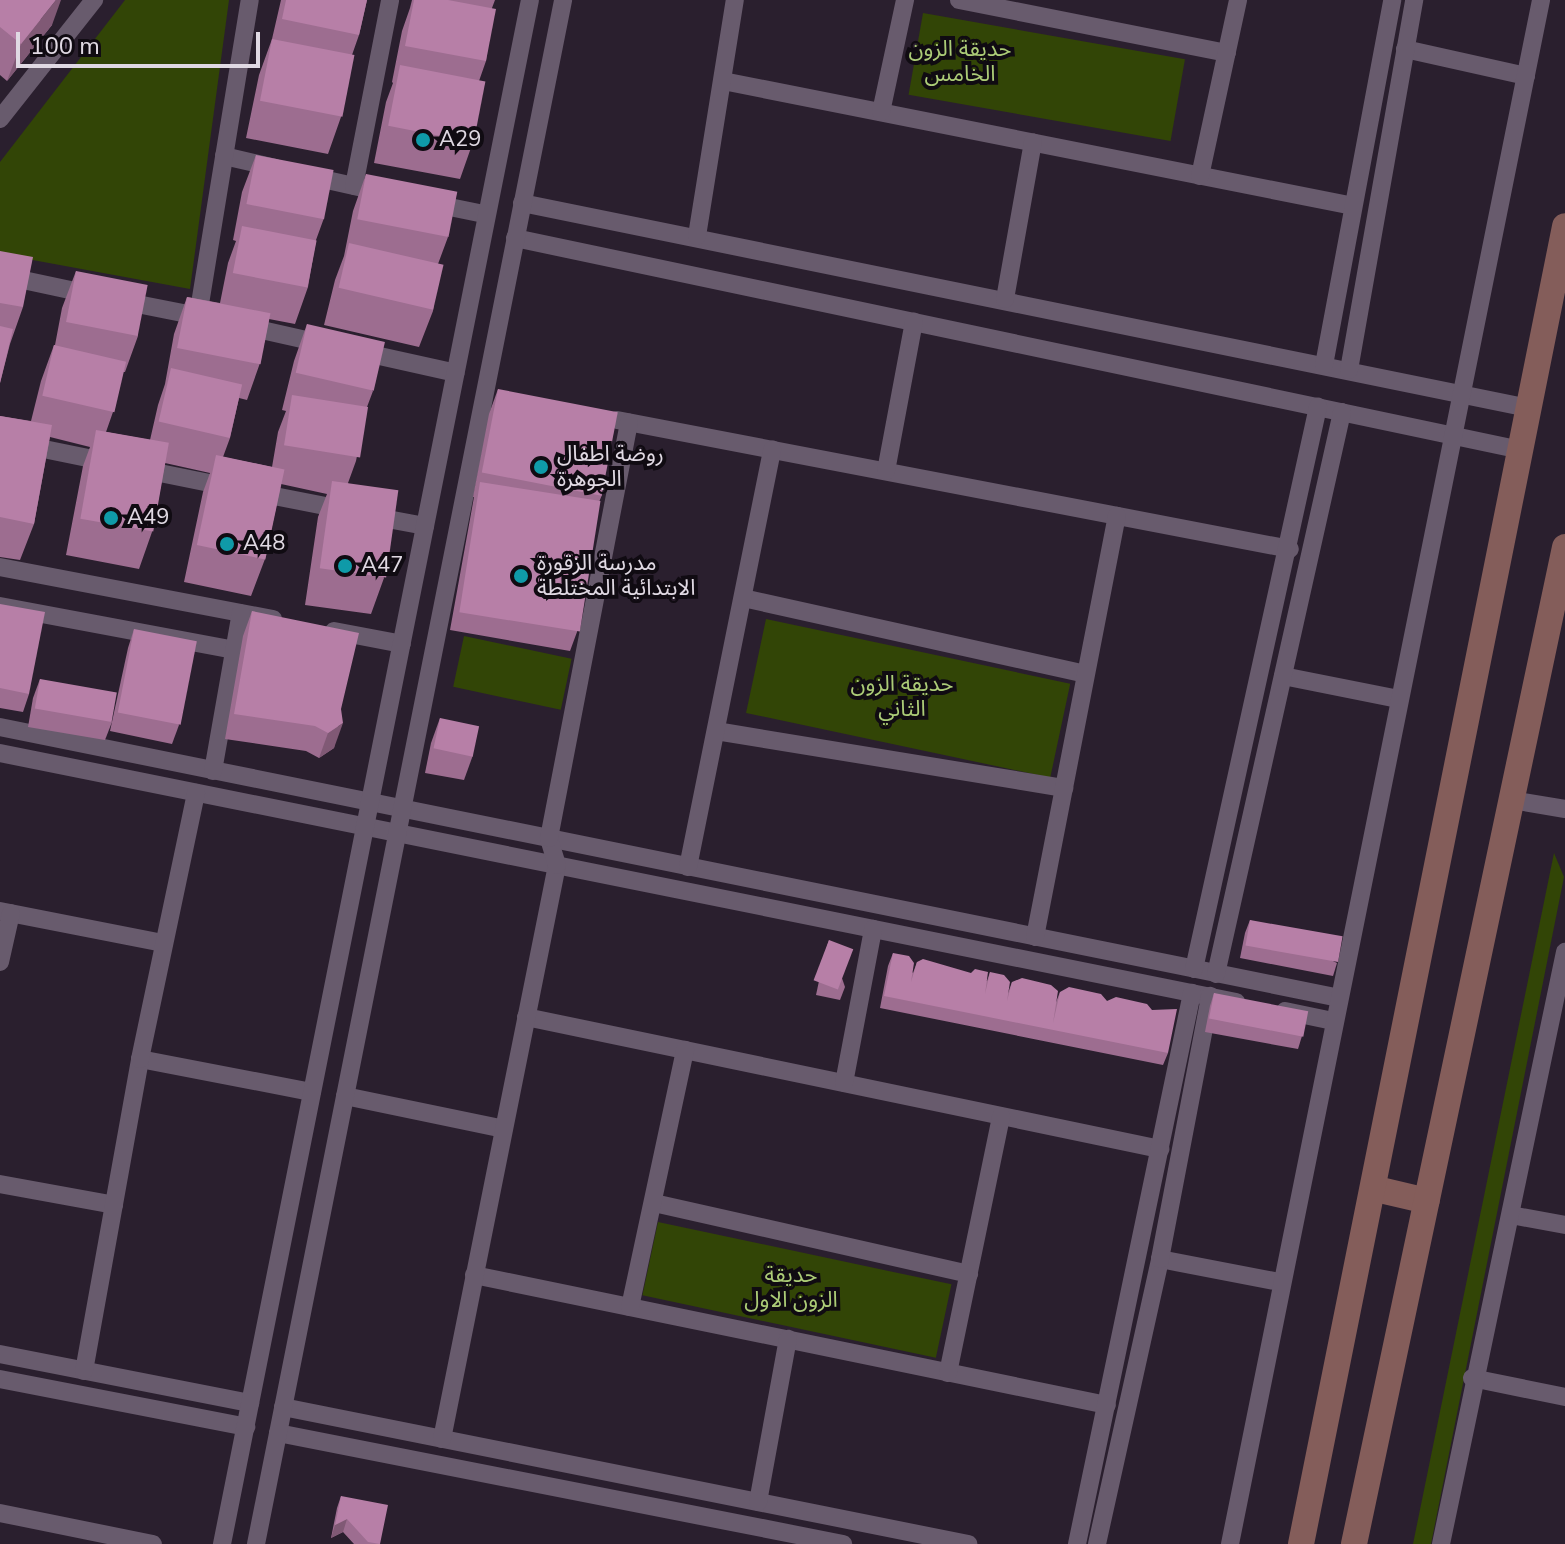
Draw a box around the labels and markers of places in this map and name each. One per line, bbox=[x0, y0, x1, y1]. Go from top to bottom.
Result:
place label: A29 bbox=[439, 127, 481, 153]
marker: A29 bbox=[414, 131, 432, 149]
place label: روضة اطفال الجوهرة bbox=[557, 441, 664, 492]
marker: روضة اطفال الجوهرة bbox=[532, 458, 550, 476]
place label: A49 bbox=[127, 505, 169, 531]
marker: A49 bbox=[102, 509, 120, 527]
place label: A48 bbox=[243, 531, 285, 557]
marker: A48 bbox=[218, 535, 236, 553]
place label: مدرسة الزقورة الابتدائية المختلطة bbox=[537, 550, 695, 602]
place label: A47 bbox=[361, 553, 403, 579]
marker: A47 bbox=[336, 557, 354, 575]
marker: مدرسة الزقورة الابتدائية المختلطة bbox=[512, 567, 530, 585]

